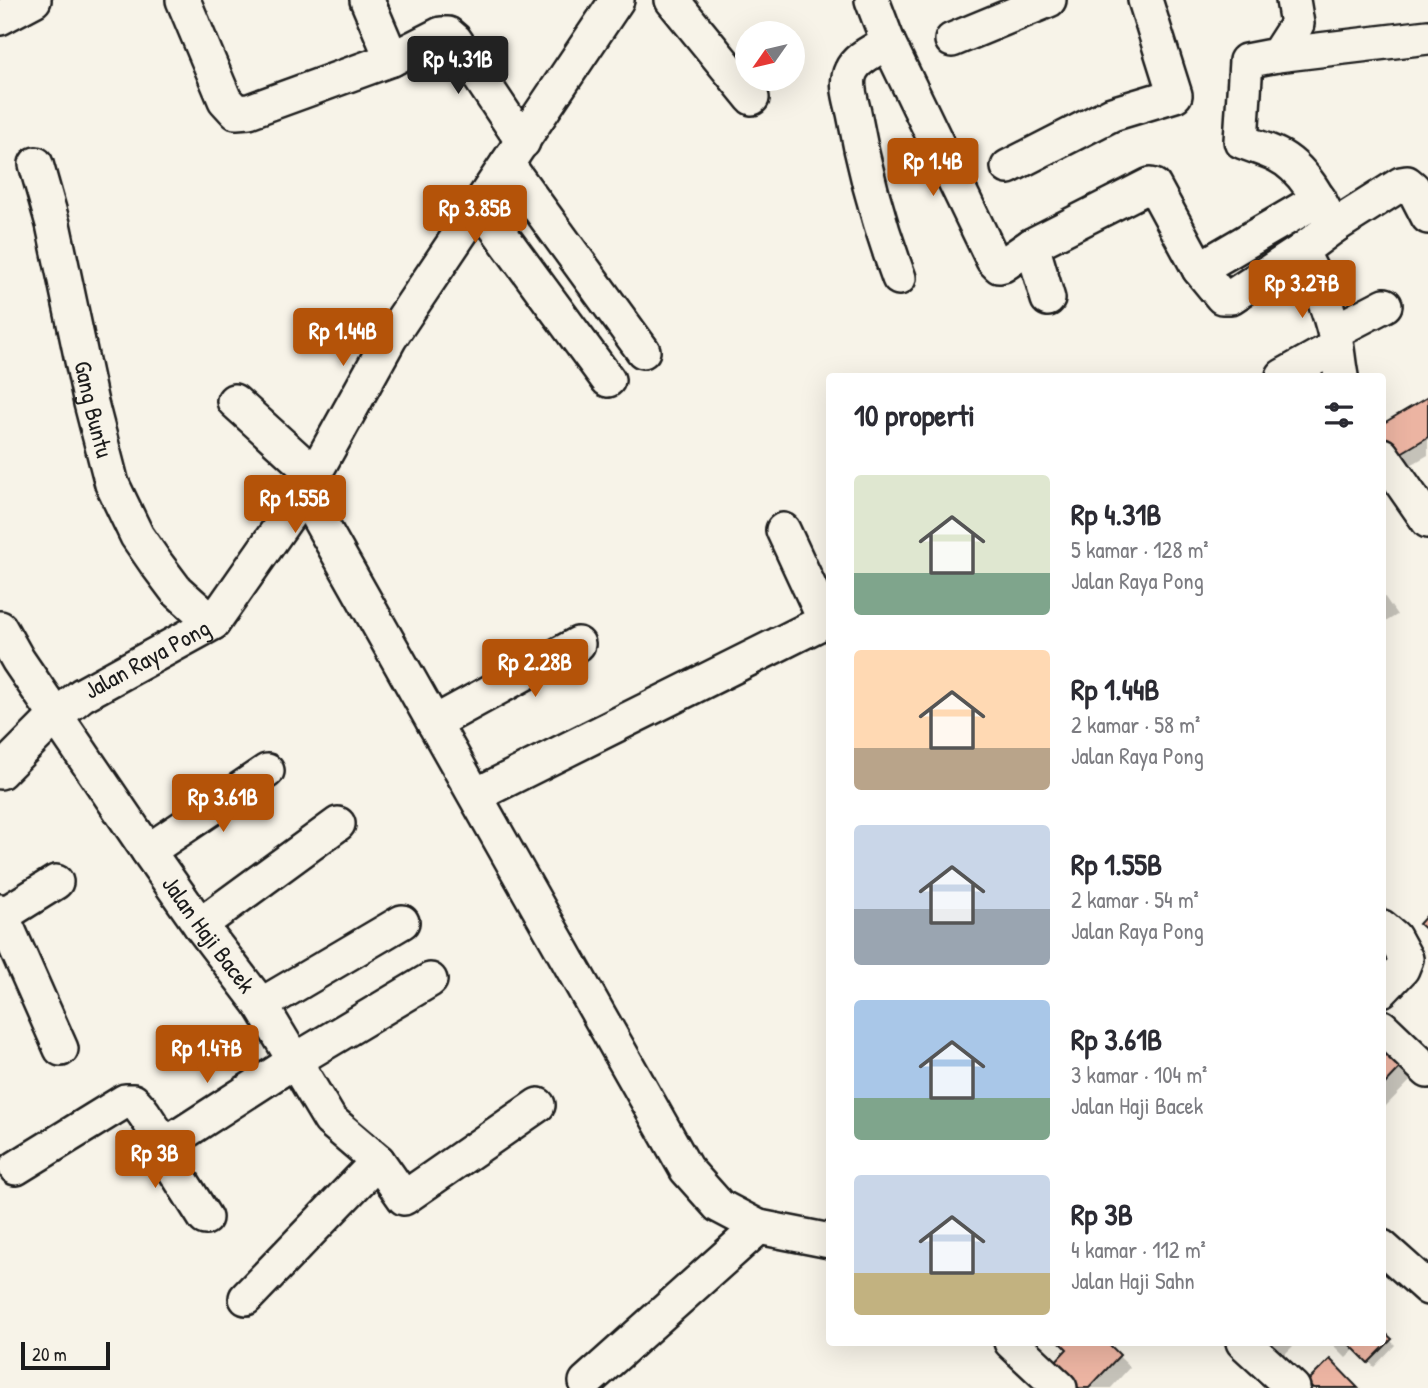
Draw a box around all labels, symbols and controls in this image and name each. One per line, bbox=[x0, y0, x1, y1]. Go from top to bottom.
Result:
north arrow bbox=[735, 21, 805, 91]
map controls bbox=[735, 21, 805, 91]
pin: Rp 4.31B bbox=[386, 36, 530, 96]
text: Rp 4.31B bbox=[423, 43, 493, 74]
pin: Rp 1.4B bbox=[868, 138, 998, 198]
text: Rp 1.4B bbox=[903, 145, 963, 176]
pin: Rp 3.85B bbox=[403, 186, 547, 245]
text: Rp 3.85B bbox=[439, 192, 511, 223]
pin: Rp 3.27B bbox=[1230, 260, 1374, 320]
text: Rp 3.27B bbox=[1265, 267, 1339, 298]
pin: Rp 1.44B bbox=[271, 308, 415, 368]
text: Rp 1.44B bbox=[309, 315, 377, 346]
street label: Gang Buntu bbox=[67, 358, 122, 461]
text: 10 properti bbox=[854, 395, 975, 435]
icon: filters bbox=[1320, 396, 1358, 434]
pin: Rp 1.55B bbox=[223, 476, 367, 535]
text: Rp 1.55B bbox=[260, 482, 330, 513]
text: Rp 4.31B bbox=[1071, 494, 1162, 534]
icon: home bbox=[910, 503, 994, 587]
text: 5 kamar · 128 m² bbox=[1071, 534, 1209, 565]
text: Jalan Raya Pong bbox=[1071, 565, 1204, 596]
street label: Jalan Raya Pong bbox=[78, 611, 215, 706]
pin: Rp 2.28B bbox=[463, 640, 607, 699]
text: Rp 2.28B bbox=[498, 646, 572, 677]
text: Rp 1.44B bbox=[1071, 669, 1159, 709]
icon: home bbox=[910, 678, 994, 762]
text: 2 kamar · 58 m² bbox=[1071, 709, 1200, 740]
text: Jalan Raya Pong bbox=[1071, 740, 1204, 771]
pin: Rp 3.61B bbox=[151, 774, 295, 834]
text: Rp 3.61B bbox=[188, 781, 258, 812]
text: Rp 1.55B bbox=[1071, 844, 1162, 884]
icon: home bbox=[910, 853, 994, 937]
street label: Jalan Haji Bacek bbox=[155, 869, 263, 999]
text: 2 kamar · 54 m² bbox=[1071, 884, 1199, 915]
text: Jalan Raya Pong bbox=[1071, 915, 1204, 946]
text: Rp 3.61B bbox=[1071, 1019, 1162, 1059]
pin: Rp 1.47B bbox=[135, 1026, 279, 1085]
icon: home bbox=[910, 1028, 994, 1112]
text: Rp 1.47B bbox=[172, 1032, 242, 1063]
text: 3 kamar · 104 m² bbox=[1071, 1059, 1207, 1090]
text: Jalan Haji Bacek bbox=[1071, 1090, 1203, 1121]
pin: Rp 3B bbox=[106, 1130, 204, 1190]
text: Rp 3B bbox=[131, 1137, 179, 1168]
text: Rp 3B bbox=[1071, 1194, 1133, 1234]
icon: home bbox=[910, 1203, 994, 1287]
text: 4 kamar · 112 m² bbox=[1071, 1234, 1206, 1265]
text: Jalan Haji Sahn bbox=[1071, 1265, 1195, 1296]
scale bar bbox=[21, 1339, 110, 1371]
text: 20 m bbox=[32, 1341, 67, 1367]

